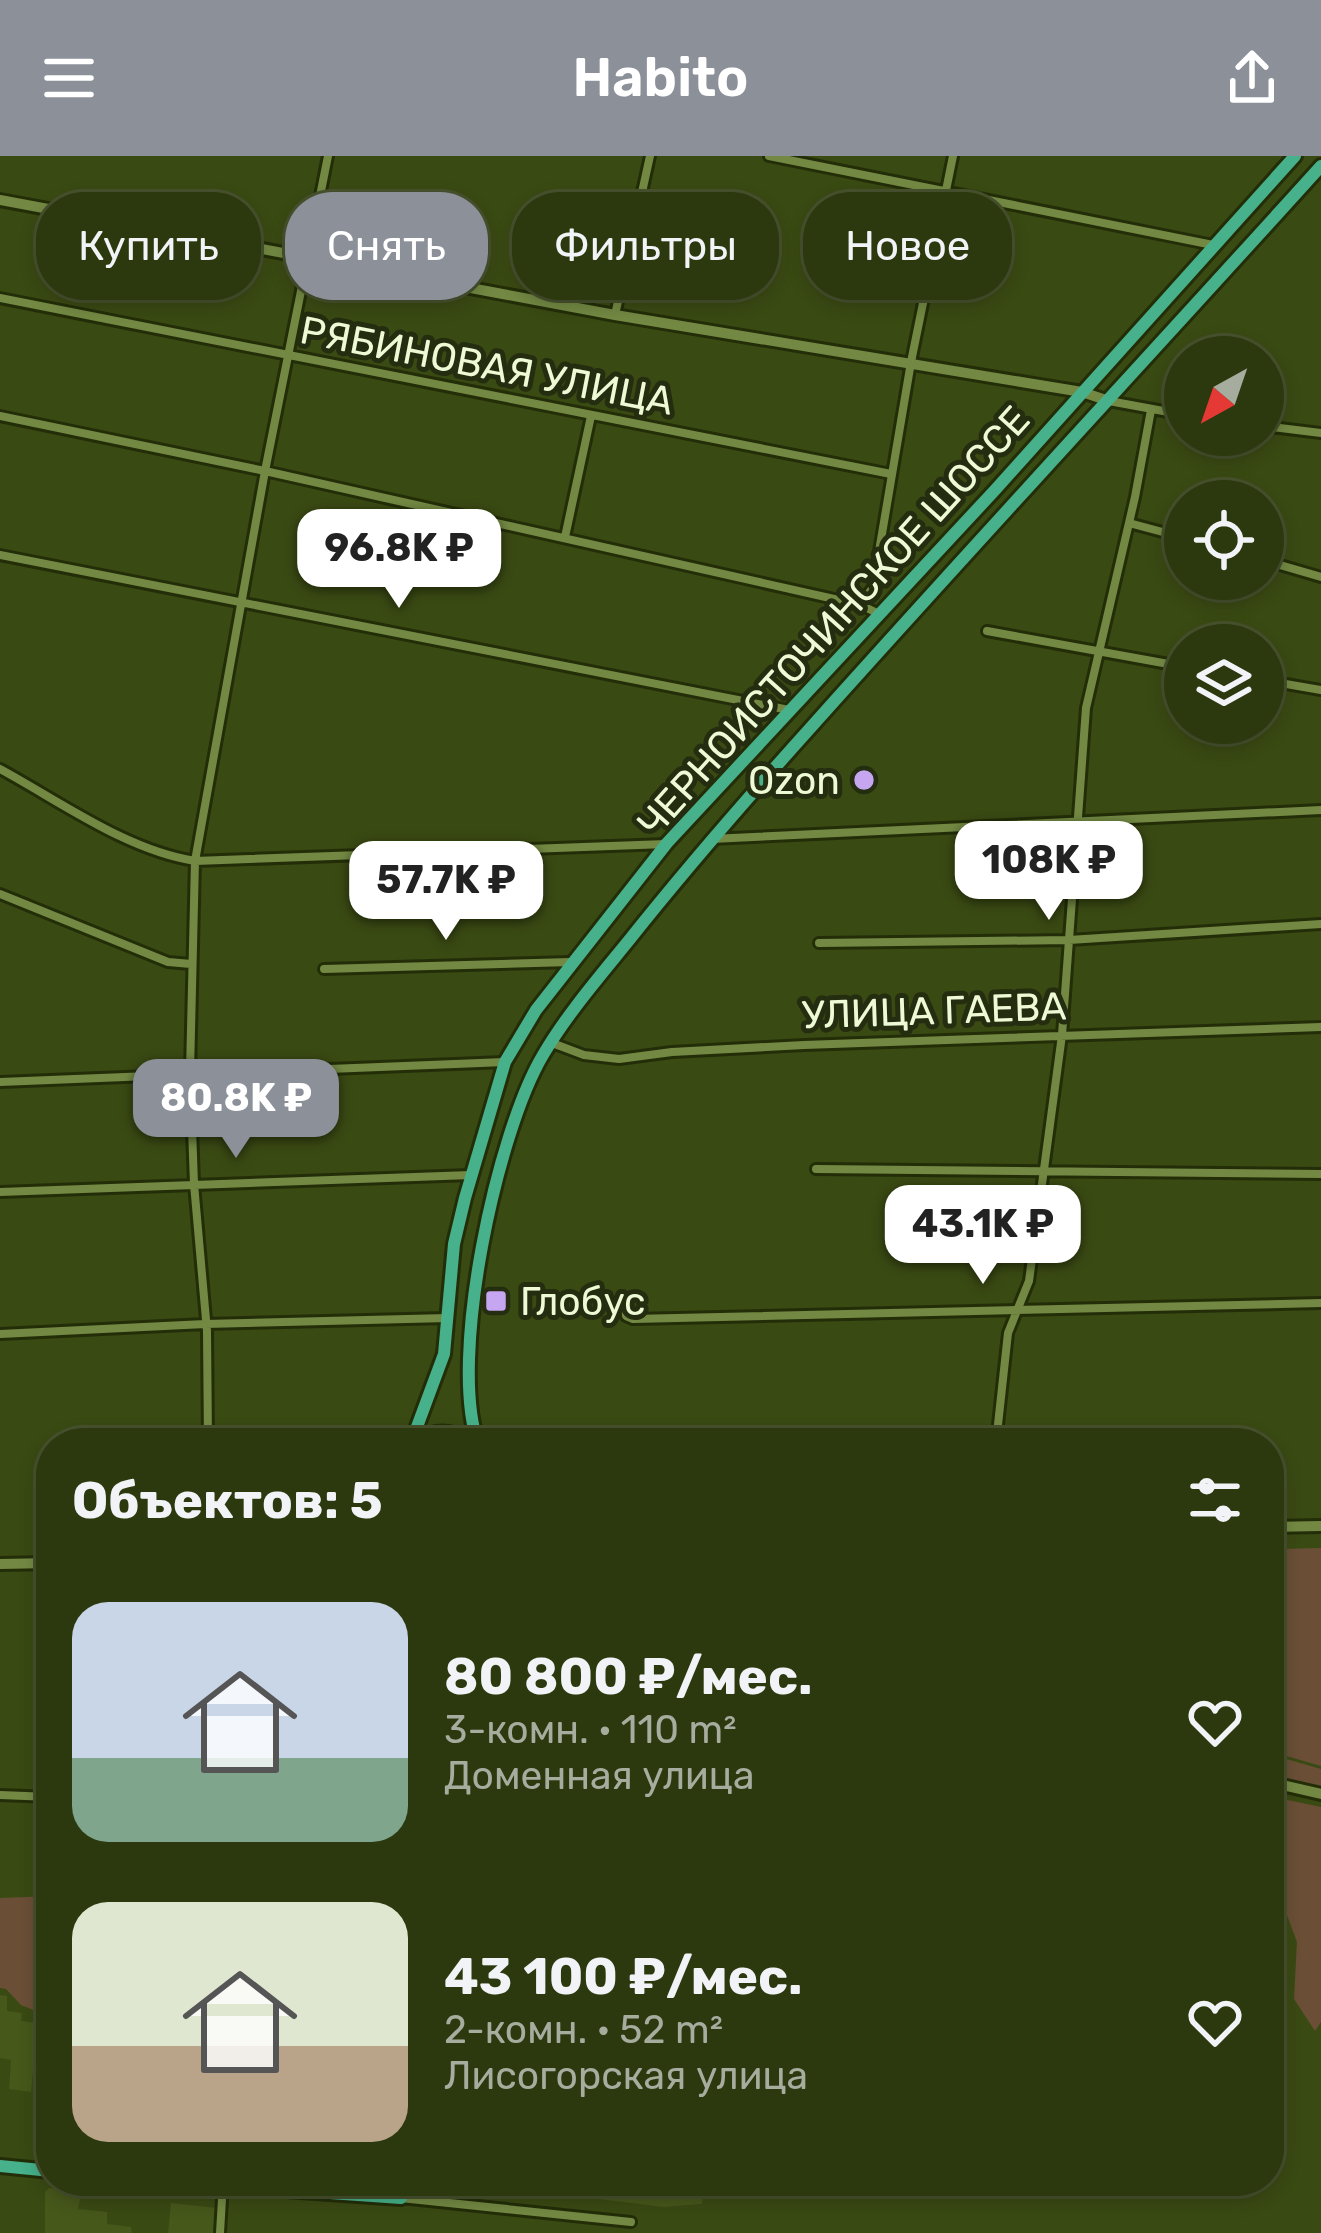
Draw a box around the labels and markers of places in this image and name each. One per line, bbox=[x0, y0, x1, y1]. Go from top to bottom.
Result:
pin: 96.8K ₽ bbox=[288, 509, 510, 611]
place label: Ozon bbox=[748, 758, 840, 804]
marker: Ozon bbox=[851, 767, 877, 793]
pin: 108K ₽ bbox=[951, 821, 1147, 923]
pin: 57.7K ₽ bbox=[335, 841, 557, 943]
pin: 80.8K ₽ bbox=[125, 1059, 347, 1161]
pin: 43.1K ₽ bbox=[872, 1185, 1094, 1287]
place label: Глобус bbox=[520, 1279, 646, 1325]
marker: Глобус bbox=[483, 1288, 509, 1314]

